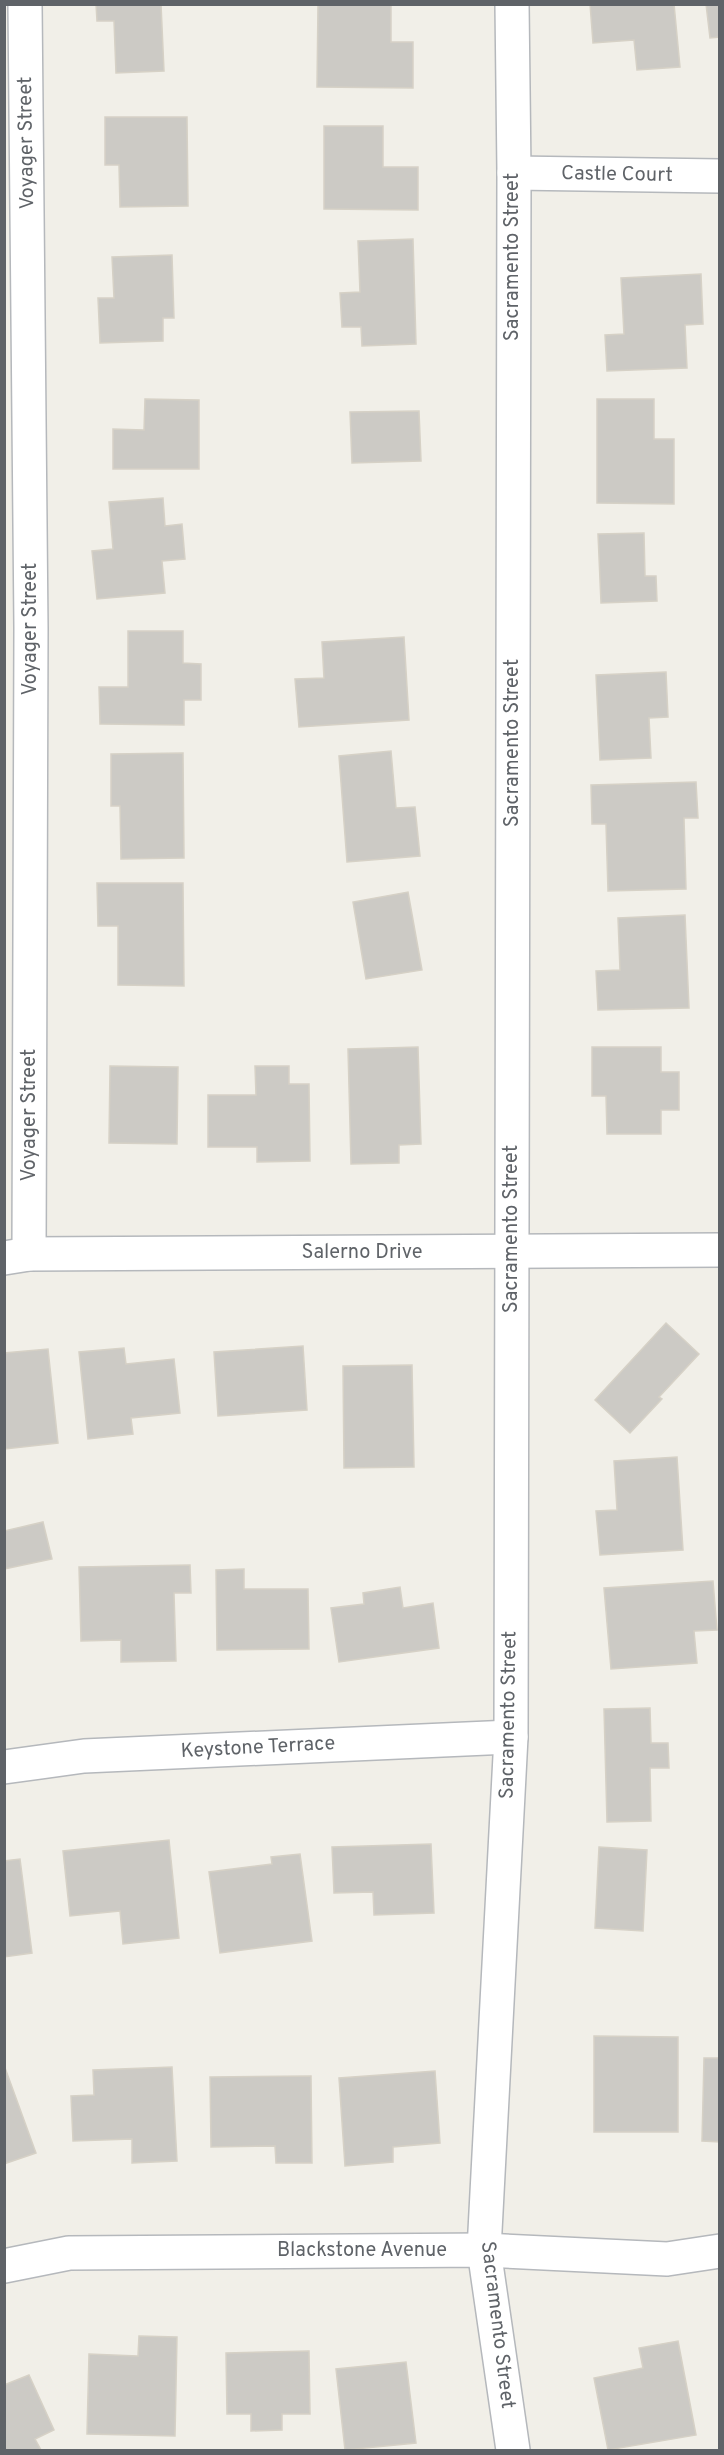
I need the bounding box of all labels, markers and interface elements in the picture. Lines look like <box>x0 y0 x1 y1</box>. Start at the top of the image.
street label: Voyager Street <box>13 76 41 210</box>
street label: Castle Court <box>561 161 673 189</box>
street label: Sacramento Street <box>500 173 526 341</box>
street label: Voyager Street <box>18 563 44 695</box>
street label: Sacramento Street <box>500 659 526 827</box>
street label: Voyager Street <box>17 1049 43 1181</box>
street label: Sacramento Street <box>499 1145 525 1313</box>
street label: Salerno Drive <box>301 1240 423 1266</box>
street label: Sacramento Street <box>495 1631 523 1799</box>
street label: Keystone Terrace <box>180 1731 336 1765</box>
street label: Blackstone Avenue <box>277 2238 447 2264</box>
street label: Sacramento Street <box>474 2240 520 2410</box>

